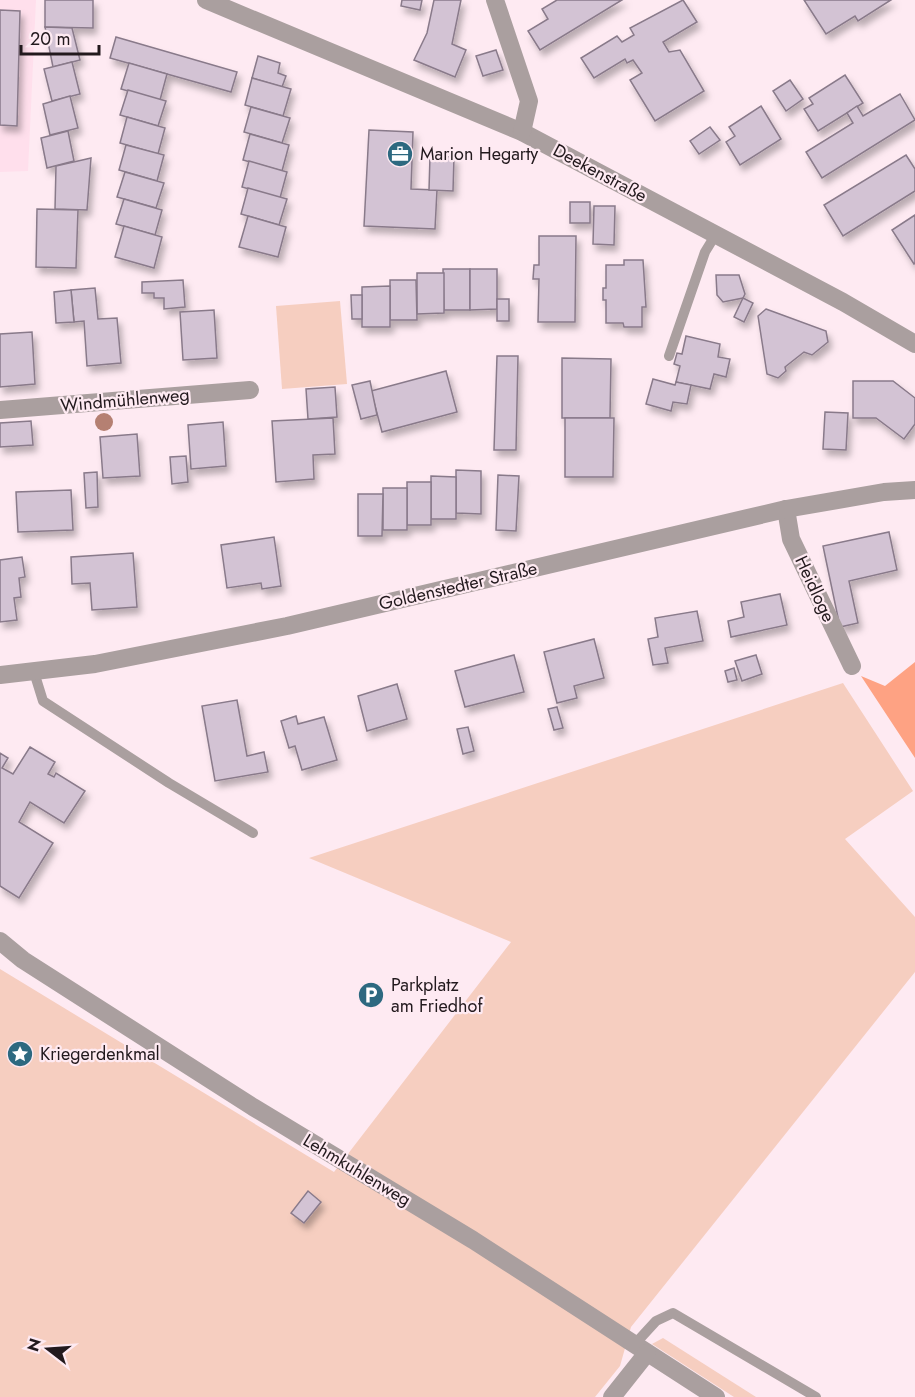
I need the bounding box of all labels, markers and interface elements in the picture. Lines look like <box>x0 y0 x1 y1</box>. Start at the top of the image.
scale bar <box>21 18 99 56</box>
text: 20 m <box>30 26 70 52</box>
street label: Deekenstraße <box>548 137 652 209</box>
office icon: Marion Hegarty <box>385 139 415 169</box>
place label: Marion Hegarty <box>420 141 538 167</box>
street label: Windmühlenweg <box>59 381 191 419</box>
street label: Heidloge <box>788 552 842 626</box>
street label: Goldenstedter Straße <box>376 555 540 617</box>
place label: Parkplatz am Friedhof <box>391 972 483 1019</box>
parking icon: Parkplatz am Friedhof <box>356 980 386 1010</box>
place icon: Kriegerdenkmal <box>5 1039 35 1069</box>
place label: Kriegerdenkmal <box>40 1041 160 1067</box>
street label: Lehmkuhlenweg <box>298 1127 416 1213</box>
north arrow <box>18 1319 78 1379</box>
text: N <box>21 1335 47 1354</box>

